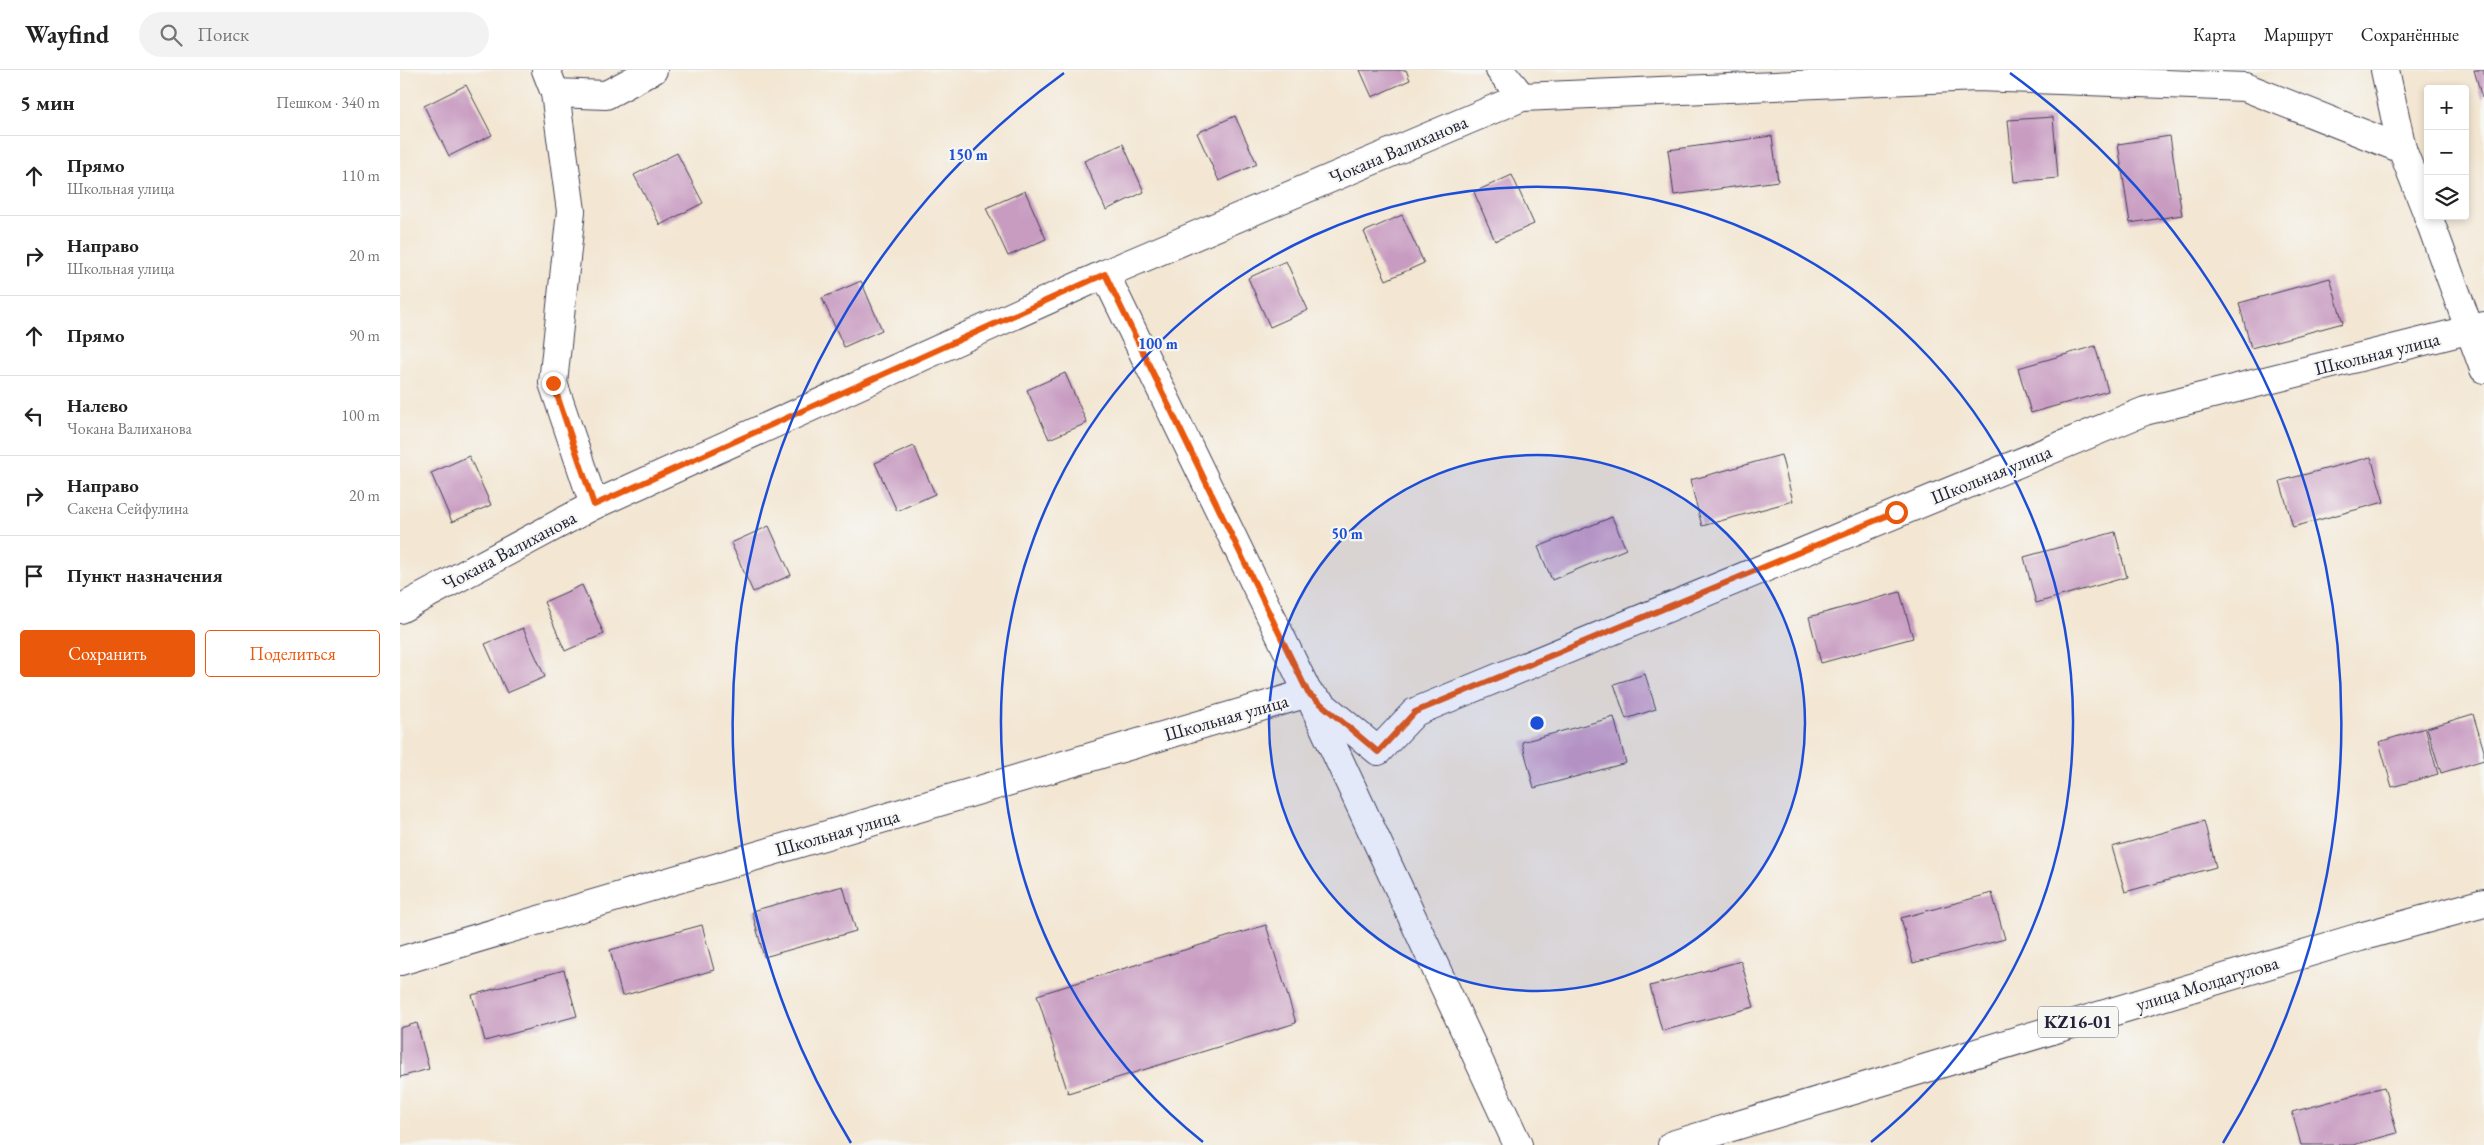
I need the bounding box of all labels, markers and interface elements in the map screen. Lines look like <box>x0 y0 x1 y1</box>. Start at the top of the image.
search box <box>139 12 489 57</box>
text: Wayfind <box>25 19 109 50</box>
icon: search <box>157 21 185 49</box>
text: Поиск <box>197 22 249 47</box>
text: Карта <box>2193 23 2236 46</box>
text: Маршрут <box>2264 23 2333 46</box>
text: Сохранённые <box>2361 23 2459 46</box>
map controls <box>2424 85 2469 220</box>
button: + <box>2424 85 2469 130</box>
text: 5 мин <box>20 89 75 116</box>
text: Пешком · 340 m <box>276 92 380 113</box>
street label: Чокана Валиханова <box>1325 109 1472 190</box>
button: − <box>2424 130 2469 175</box>
text: 150 m <box>948 145 988 164</box>
text: Прямо <box>67 153 125 178</box>
icon: ahead <box>20 162 48 190</box>
text: 110 m <box>341 165 380 186</box>
button: layers <box>2424 175 2469 220</box>
text: Школьная улица <box>67 178 175 199</box>
text: Направо <box>67 233 139 258</box>
icon: right <box>20 242 48 270</box>
text: 20 m <box>349 245 380 266</box>
text: Школьная улица <box>67 258 175 279</box>
icon: ahead <box>20 322 48 350</box>
text: Прямо <box>67 323 125 348</box>
text: 90 m <box>349 325 380 346</box>
street label: Школьная улица <box>2312 326 2443 381</box>
text: 100 m <box>1138 334 1178 353</box>
route end <box>542 372 565 395</box>
text: Налево <box>67 393 128 418</box>
icon: left <box>20 402 48 430</box>
text: 100 m <box>341 405 380 426</box>
text: Чокана Валиханова <box>67 418 192 439</box>
street label: Школьная улица <box>1927 439 2056 510</box>
text: Направо <box>67 473 139 498</box>
icon: right <box>20 482 48 510</box>
text: 20 m <box>349 485 380 506</box>
text: Сакена Сейфулина <box>67 498 189 519</box>
route start <box>1885 501 1908 524</box>
street label: Чокана Валиханова <box>438 504 581 596</box>
text: 50 m <box>1331 524 1363 543</box>
icon: arrive <box>20 562 48 590</box>
text: Пункт назначения <box>67 563 223 588</box>
button: Сохранить <box>20 630 195 677</box>
button: Поделиться <box>205 630 380 677</box>
street label: Школьная улица <box>1161 688 1291 747</box>
centre of rings <box>1528 714 1546 732</box>
street label: Школьная улица <box>772 803 902 862</box>
street label: улица Молдагулова <box>2133 950 2282 1017</box>
road number: KZ16-01 <box>2038 1006 2118 1038</box>

